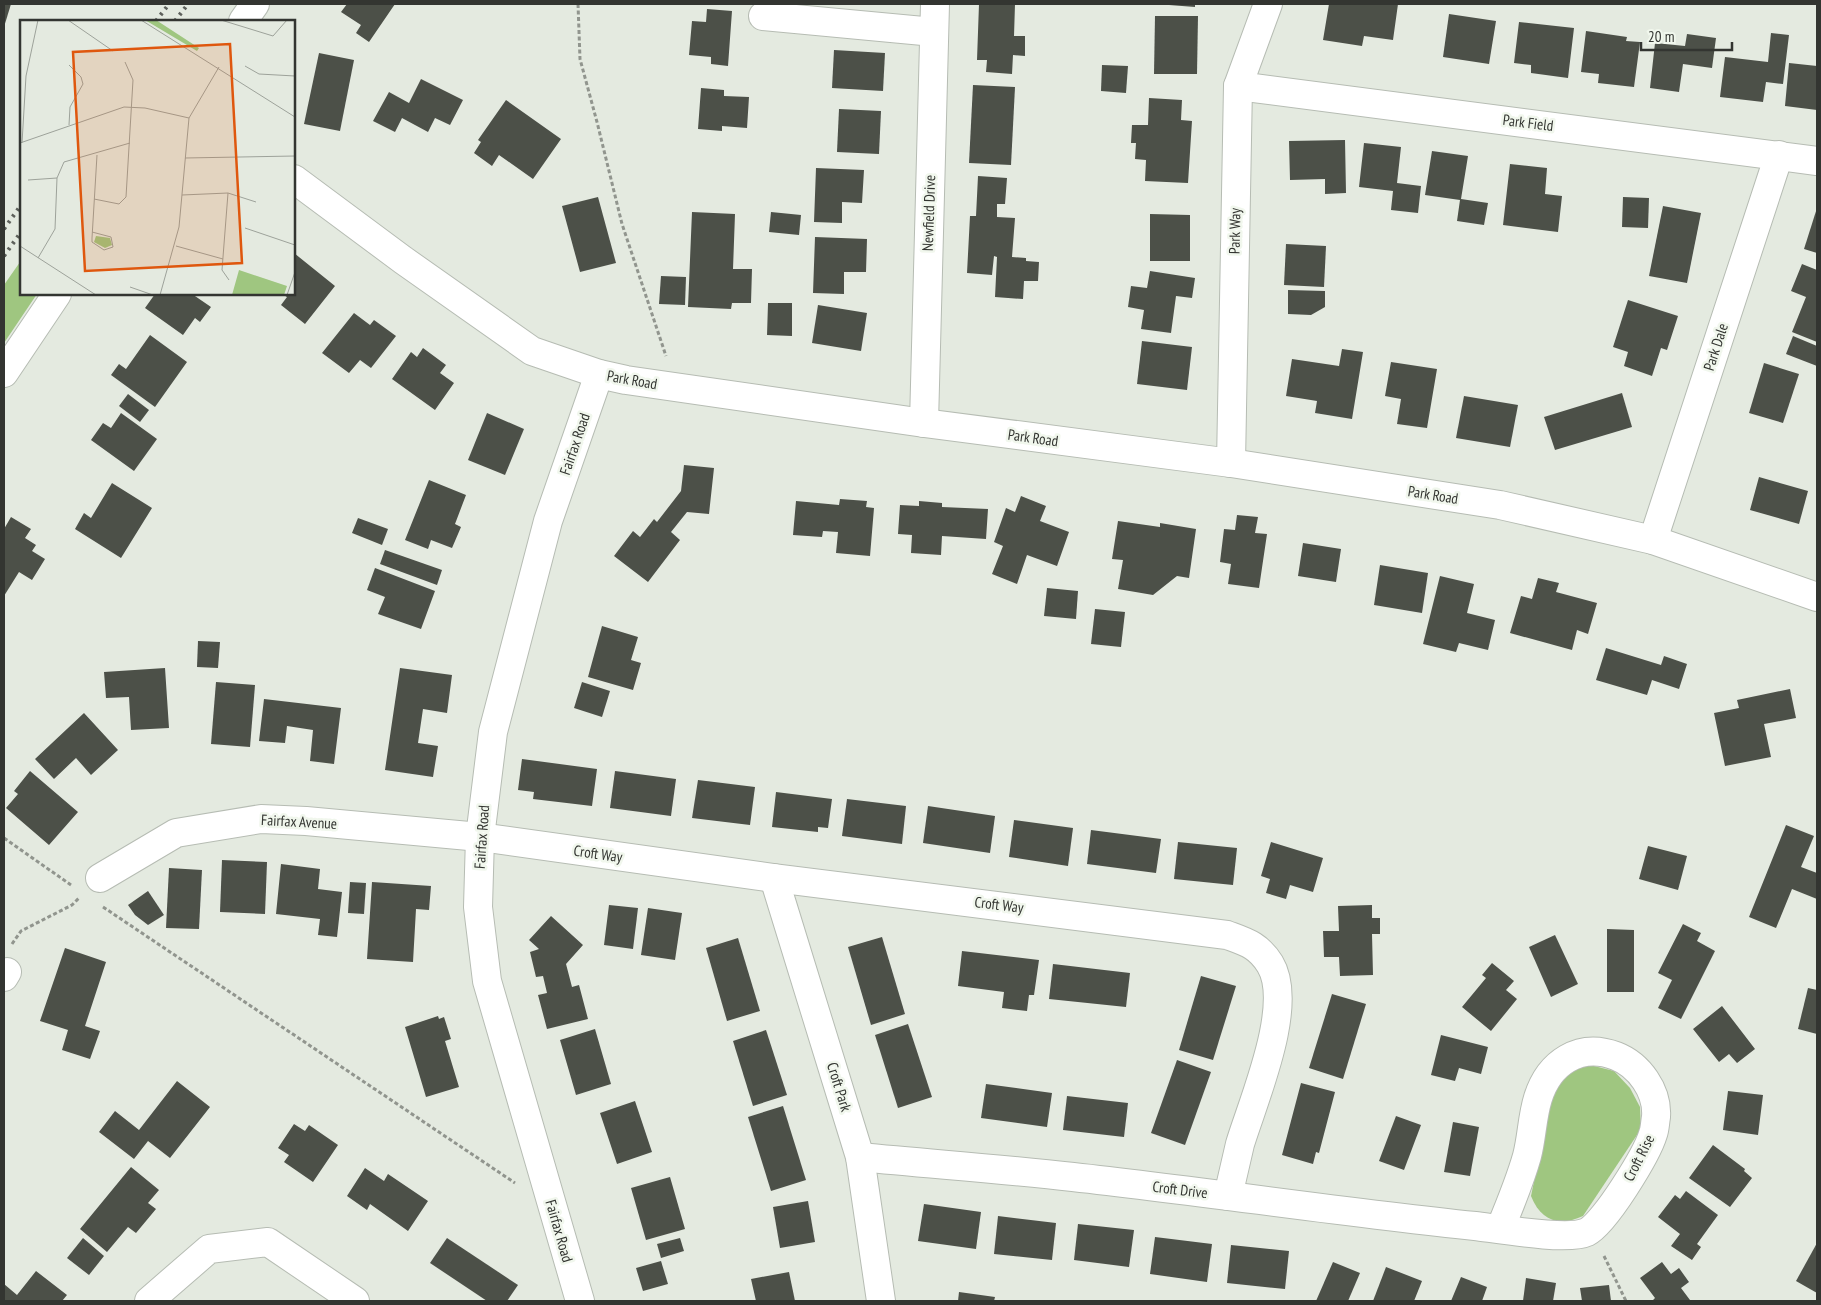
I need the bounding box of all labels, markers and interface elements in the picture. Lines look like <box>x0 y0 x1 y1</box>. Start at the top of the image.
inset map <box>20 20 295 295</box>
scale bar <box>1641 20 1732 52</box>
text: 20 m <box>1648 27 1674 46</box>
street label: Park Field <box>1502 110 1554 135</box>
street label: Newfield Drive <box>918 175 939 251</box>
street label: Park Way <box>1225 207 1244 254</box>
street label: Park Dale <box>1699 321 1732 373</box>
street label: Park Road <box>605 366 659 393</box>
street label: Fairfax Road <box>555 410 594 477</box>
street label: Park Road <box>1007 425 1059 450</box>
street label: Park Road <box>1407 481 1460 508</box>
street label: Fairfax Road <box>470 804 493 870</box>
street label: Fairfax Avenue <box>261 810 337 833</box>
street label: Croft Way <box>572 841 624 866</box>
street label: Croft Way <box>974 892 1025 917</box>
street label: Croft Park <box>823 1060 856 1114</box>
street label: Croft Rise <box>1619 1131 1658 1184</box>
street label: Croft Drive <box>1151 1177 1209 1202</box>
street label: Fairfax Road <box>542 1197 577 1264</box>

